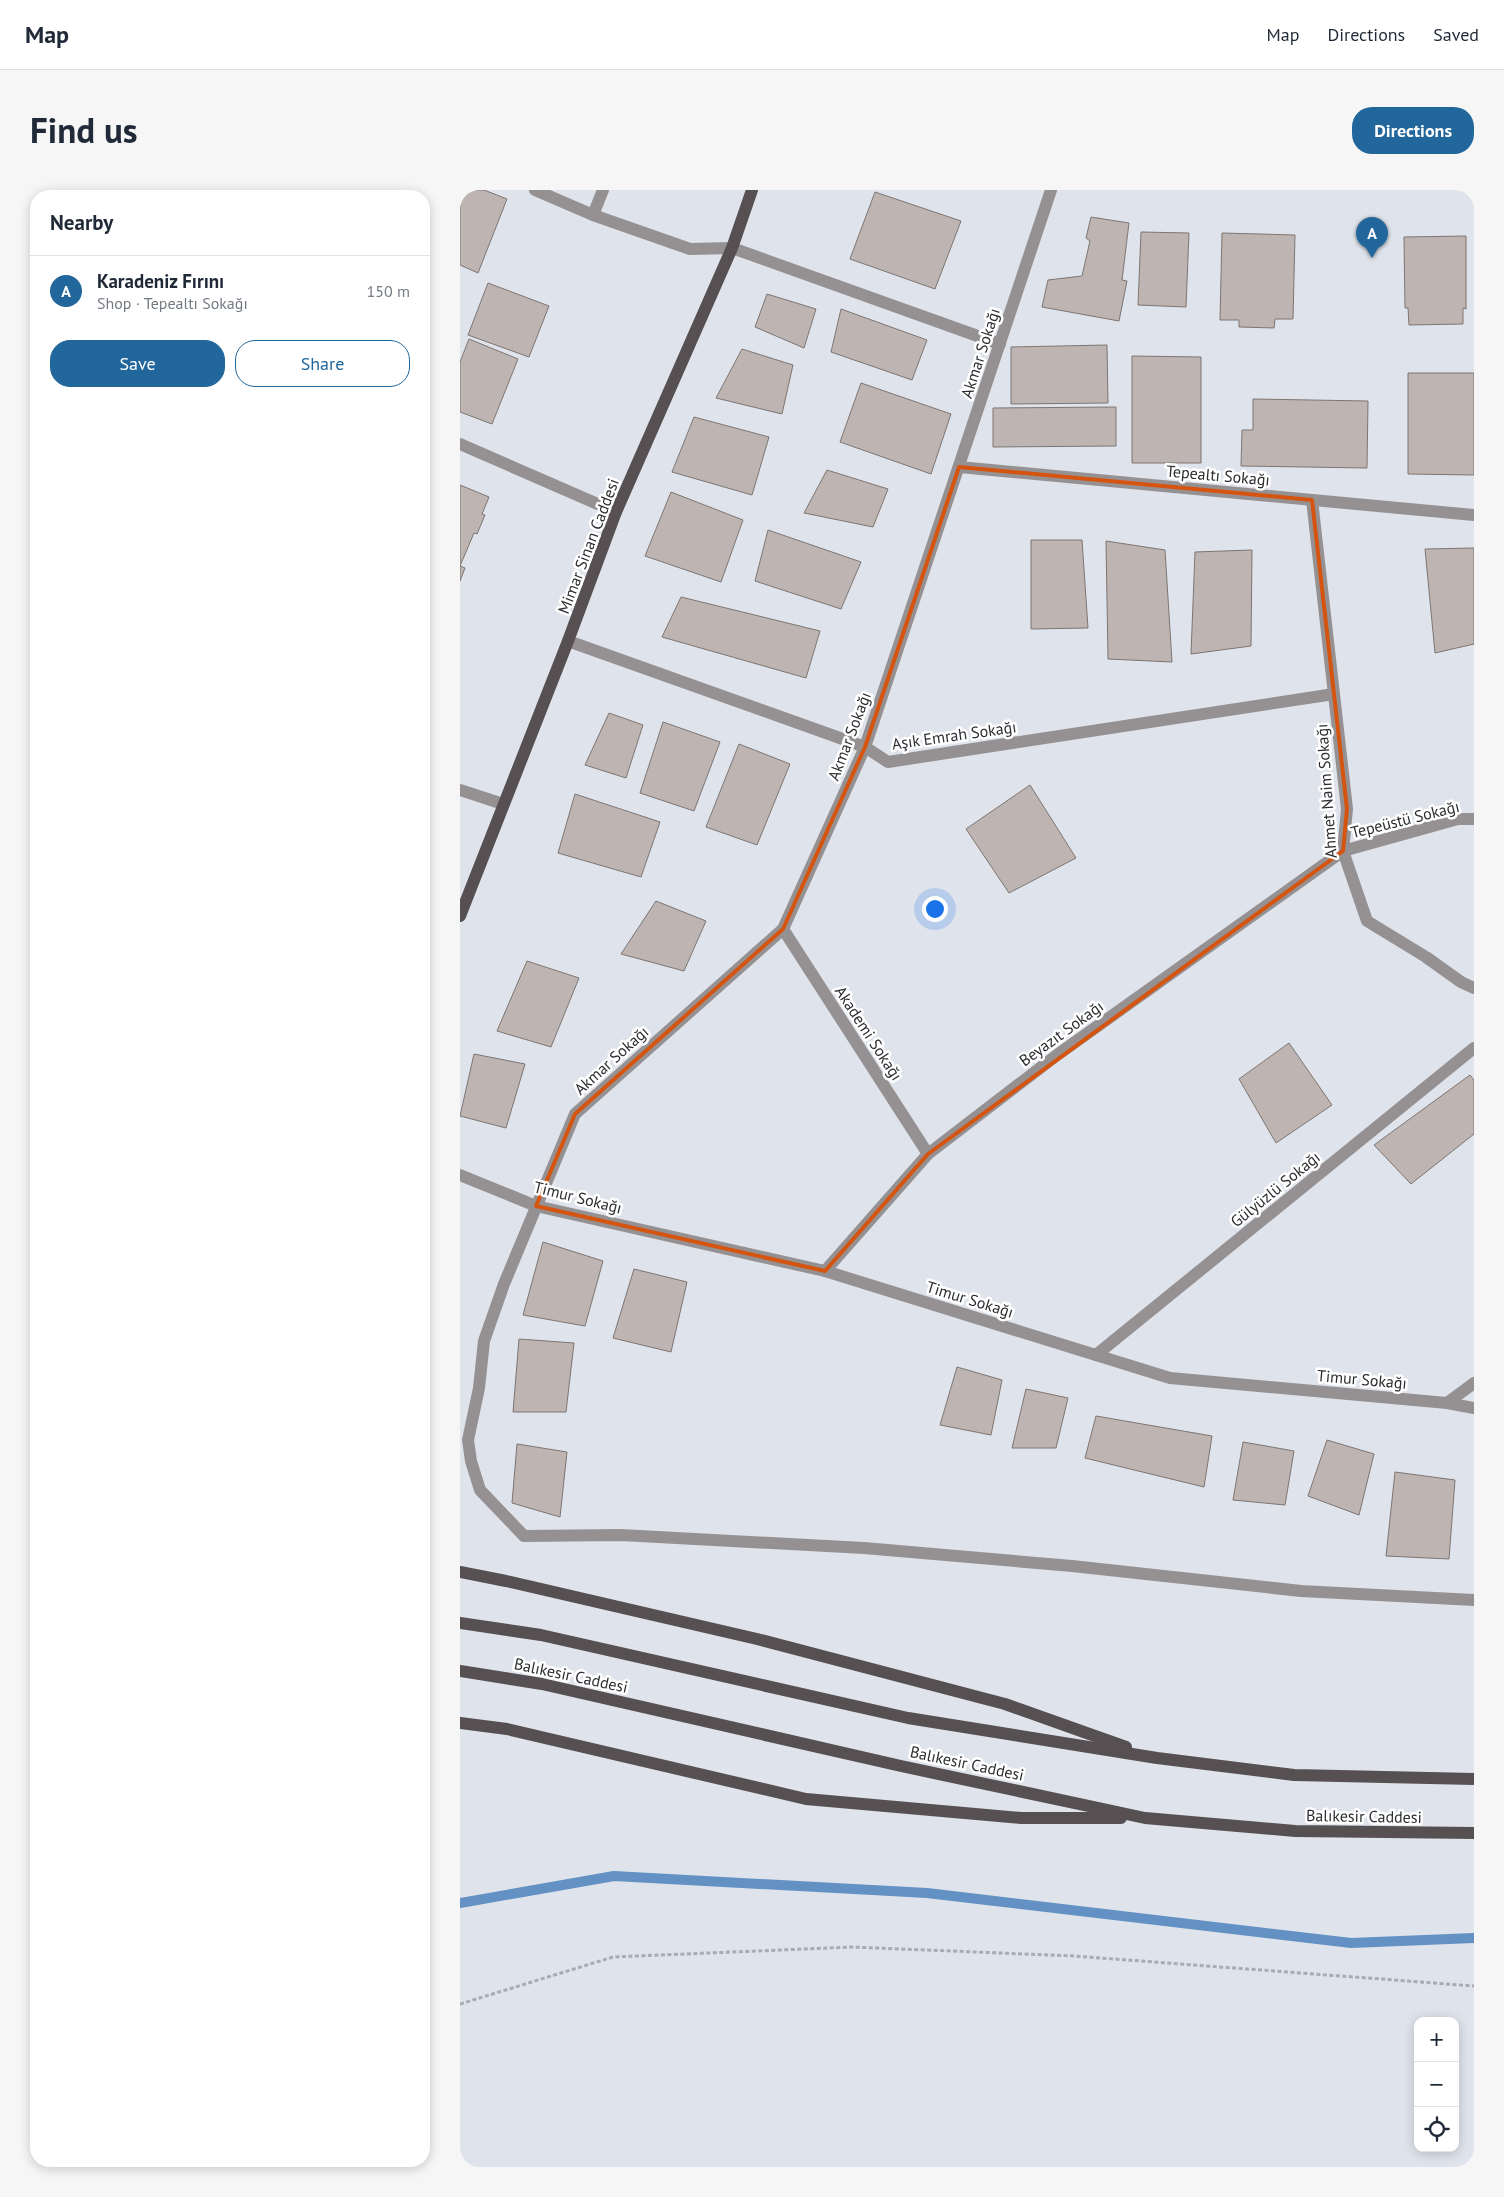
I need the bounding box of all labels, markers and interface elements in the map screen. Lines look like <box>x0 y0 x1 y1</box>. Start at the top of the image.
text: Map <box>25 19 69 50</box>
text: Map <box>1267 23 1299 46</box>
text: Directions <box>1327 23 1405 46</box>
text: Saved <box>1433 23 1479 46</box>
text: Find us <box>30 107 138 153</box>
button: Directions <box>1352 107 1474 154</box>
text: Nearby <box>50 209 113 236</box>
pin: A <box>1356 217 1388 258</box>
text: Karadeniz Fırını <box>97 269 224 293</box>
text: A <box>61 281 71 301</box>
text: 150 m <box>367 281 410 301</box>
text: Shop · Tepealtı Sokağı <box>97 293 248 313</box>
street label: Akmar Sokağı <box>956 306 1004 400</box>
button: Save <box>50 340 225 387</box>
button: Share <box>235 340 410 387</box>
street label: Tepealtı Sokağı <box>1165 461 1271 489</box>
street label: Mimar Sinan Caddesi <box>553 476 623 616</box>
street label: Akmar Sokağı <box>823 689 875 783</box>
street label: Aşık Emrah Sokağı <box>891 716 1017 754</box>
street label: Ahmet Naim Sokağı <box>1311 723 1341 859</box>
street label: Tepeüstü Sokağı <box>1349 796 1461 842</box>
your location <box>922 896 948 922</box>
street label: Akademi Sokağı <box>831 982 907 1084</box>
street label: Beyazıt Sokağı <box>1015 996 1107 1070</box>
street label: Akmar Sokağı <box>570 1021 652 1099</box>
street label: Gülyüzlü Sokağı <box>1226 1147 1324 1231</box>
street label: Timur Sokağı <box>532 1176 624 1218</box>
street label: Timur Sokağı <box>924 1276 1016 1322</box>
street label: Timur Sokağı <box>1316 1365 1408 1393</box>
street label: Balıkesir Caddesi <box>512 1653 630 1697</box>
street label: Balıkesir Caddesi <box>908 1741 1026 1785</box>
street label: Balıkesir Caddesi <box>1306 1805 1422 1827</box>
map controls <box>1414 2017 1459 2152</box>
button: + <box>1414 2017 1459 2062</box>
button: − <box>1414 2062 1459 2107</box>
button: locate <box>1414 2107 1459 2152</box>

